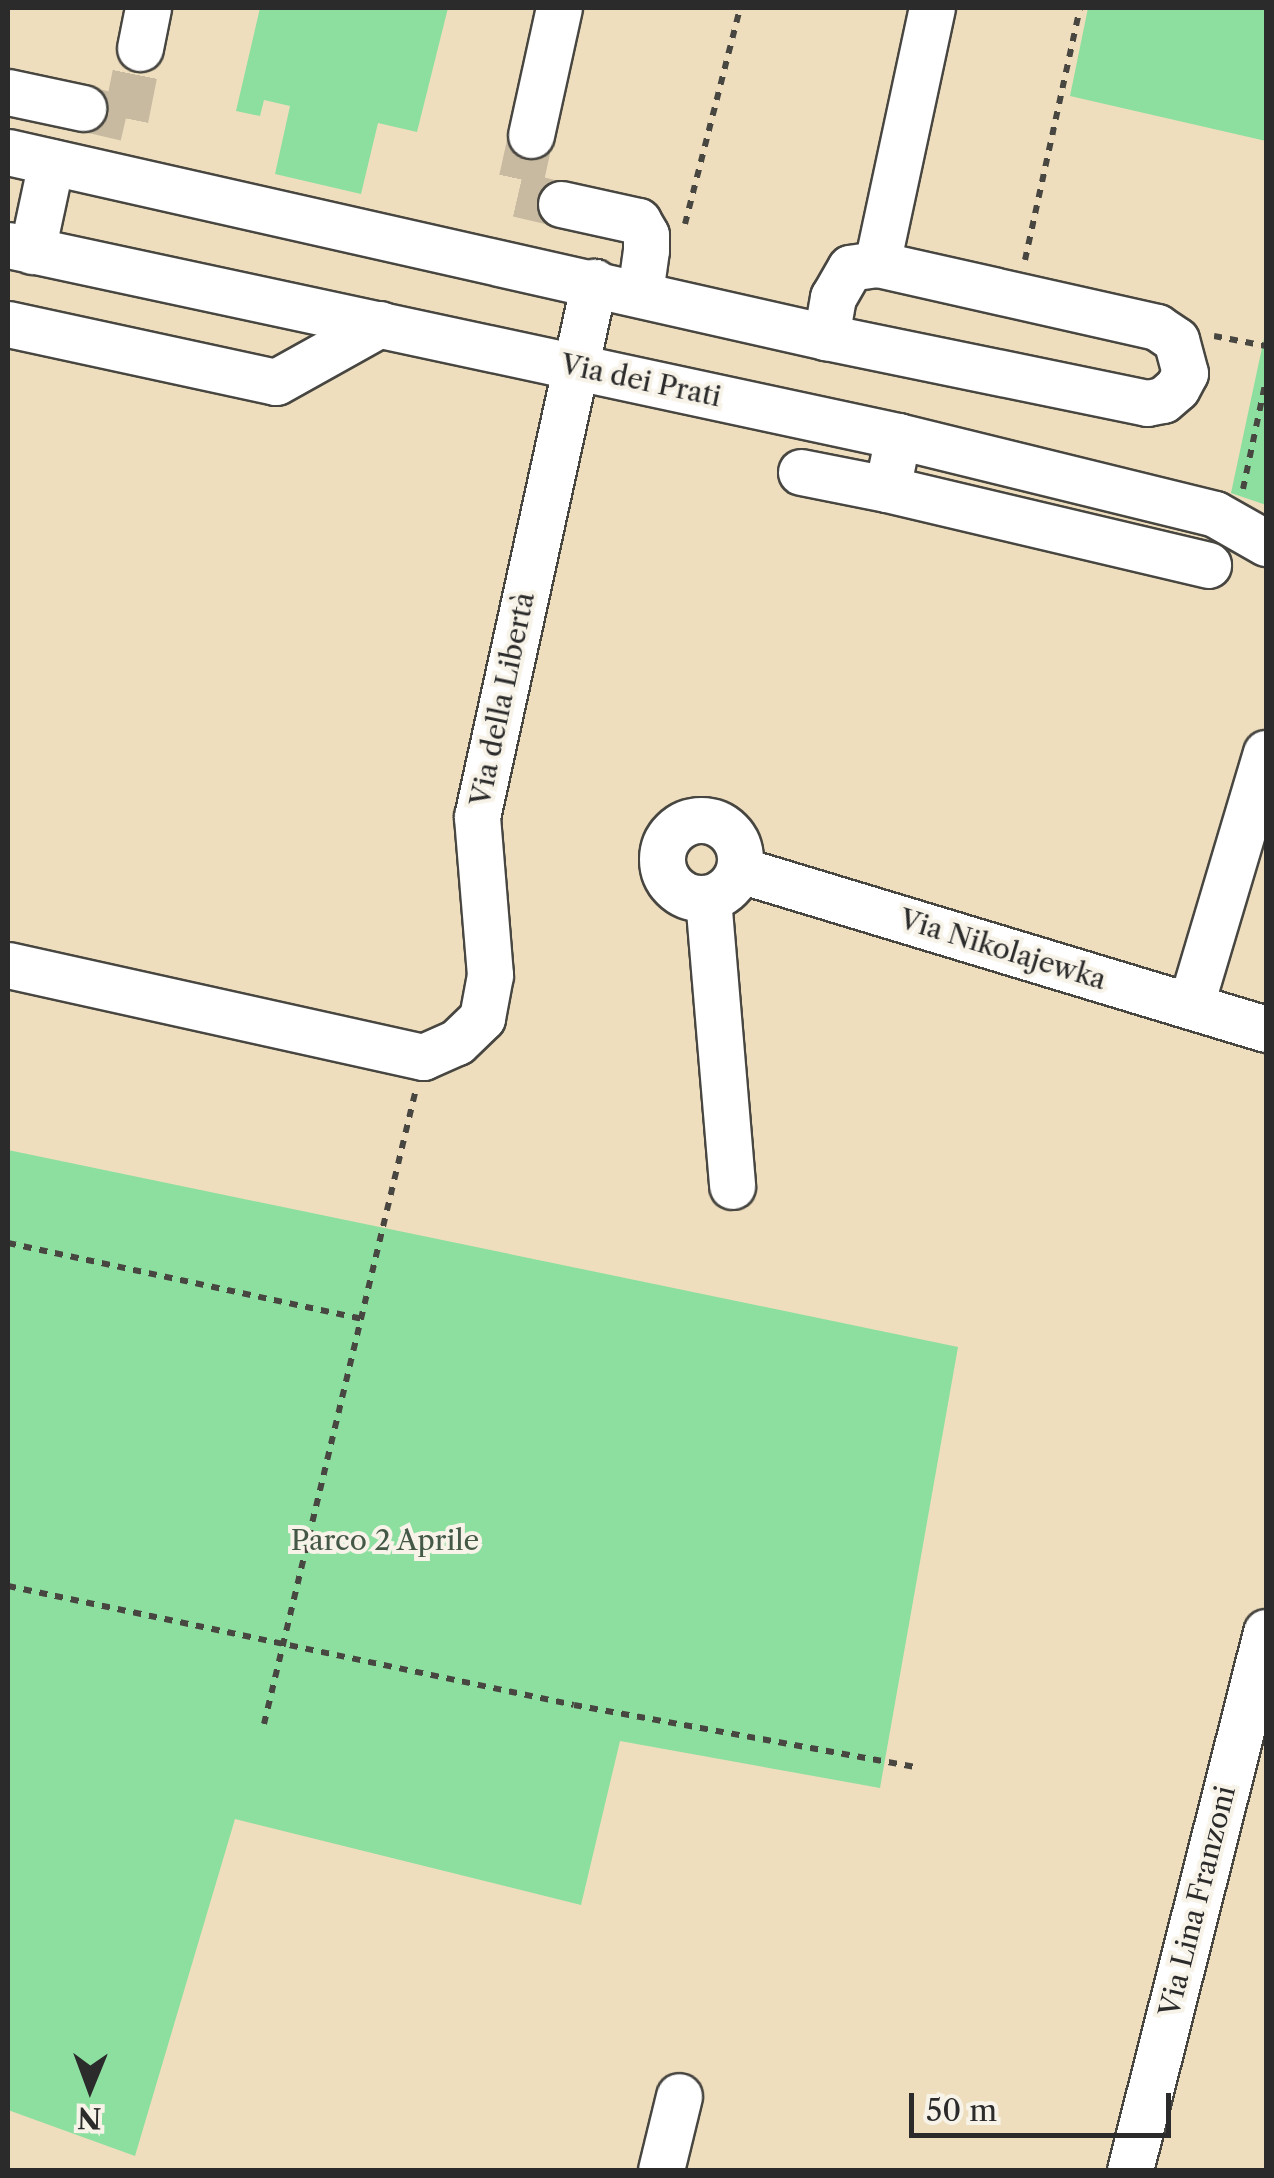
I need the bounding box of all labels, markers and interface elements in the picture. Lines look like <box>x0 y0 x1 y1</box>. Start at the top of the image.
street label: Via dei Prati <box>558 347 724 413</box>
street label: Via della Libertà <box>463 589 541 809</box>
street label: Via Nikolajewka <box>896 902 1110 996</box>
park label: Parco 2 Aprile <box>290 1523 480 1557</box>
street label: Via Lina Franzoni <box>1152 1782 1242 2020</box>
north arrow <box>40 2038 140 2138</box>
scale bar <box>914 2073 1176 2135</box>
text: 50 m <box>926 2092 997 2129</box>
text: N <box>77 2101 102 2135</box>

